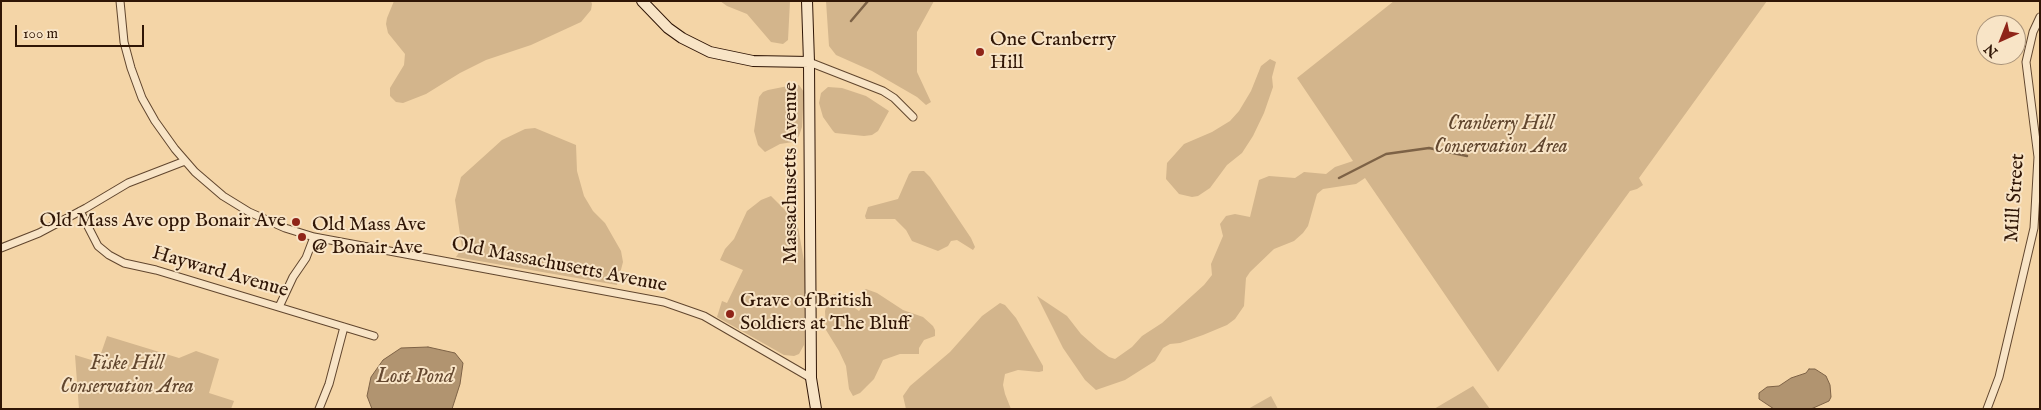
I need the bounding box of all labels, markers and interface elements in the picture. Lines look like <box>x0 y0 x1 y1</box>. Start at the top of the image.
scale bar <box>18 15 146 47</box>
north arrow <box>1976 15 2026 65</box>
text: 100 m <box>23 24 58 43</box>
place label: One Cranberry Hill <box>990 29 1116 76</box>
text: N <box>1981 39 2002 61</box>
marker: One Cranberry Hill <box>974 46 986 58</box>
street label: Massachusetts Avenue <box>780 82 804 264</box>
park label: Cranberry Hill Conservation Area <box>1434 113 1568 160</box>
street label: Mill Street <box>2001 153 2031 243</box>
place label: Old Mass Ave opp Bonair Ave <box>40 210 286 234</box>
place label: Old Mass Ave @ Bonair Ave <box>312 214 426 261</box>
marker: Old Mass Ave opp Bonair Ave <box>290 216 302 228</box>
marker: Old Mass Ave @ Bonair Ave <box>296 231 308 243</box>
street label: Old Massachusetts Avenue <box>449 233 669 299</box>
street label: Hayward Avenue <box>149 242 291 304</box>
place label: Grave of British Soldiers at The Bluff <box>740 290 910 337</box>
marker: Grave of British Soldiers at The Bluff <box>724 308 736 320</box>
park label: Fiske Hill Conservation Area <box>60 353 194 400</box>
water label: Lost Pond <box>376 365 454 391</box>

